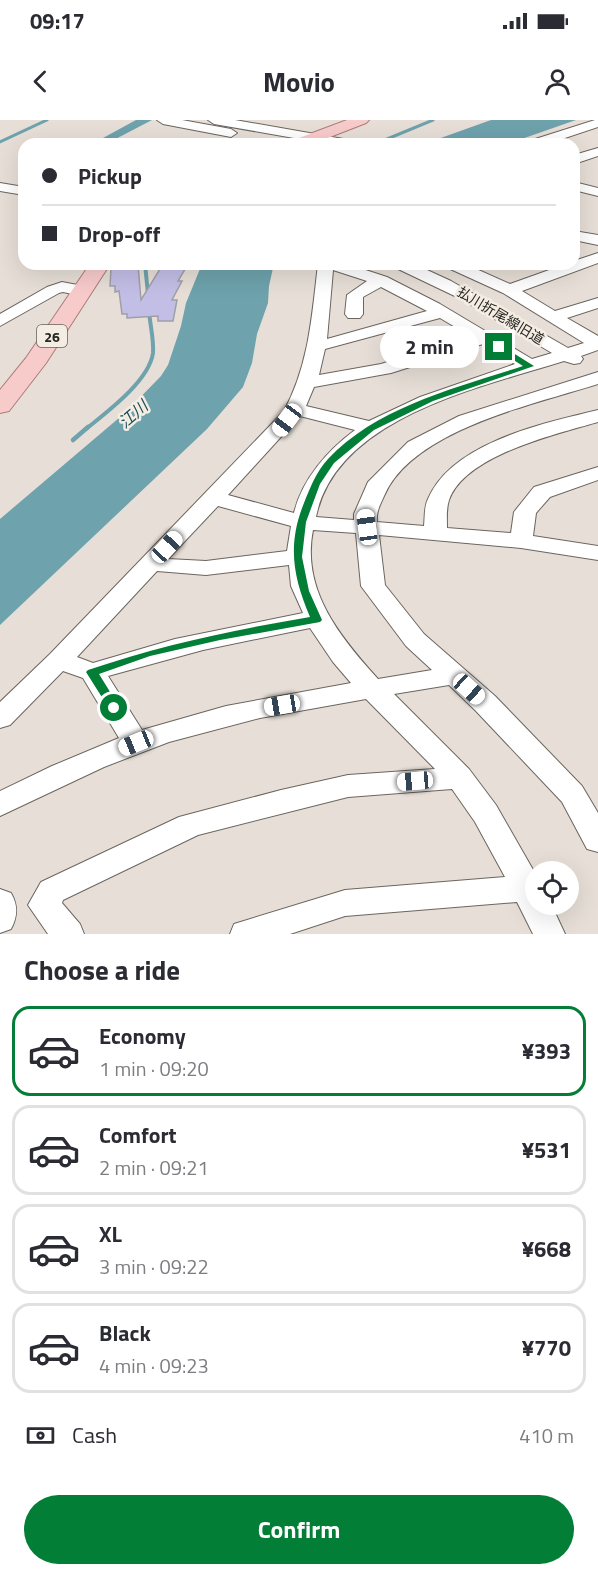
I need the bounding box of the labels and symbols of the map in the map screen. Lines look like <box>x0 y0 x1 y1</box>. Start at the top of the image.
street label: 払川折尾線旧道 <box>454 281 548 349</box>
road number: 26 <box>37 325 67 347</box>
callout: 2 min <box>379 326 478 368</box>
route end <box>485 333 512 360</box>
water label: 江川 <box>113 393 154 434</box>
car <box>269 400 305 440</box>
car <box>356 508 378 546</box>
car <box>148 528 186 566</box>
car <box>450 670 488 708</box>
car <box>263 693 301 717</box>
route start <box>100 694 127 721</box>
car <box>116 728 156 758</box>
car <box>396 770 434 792</box>

